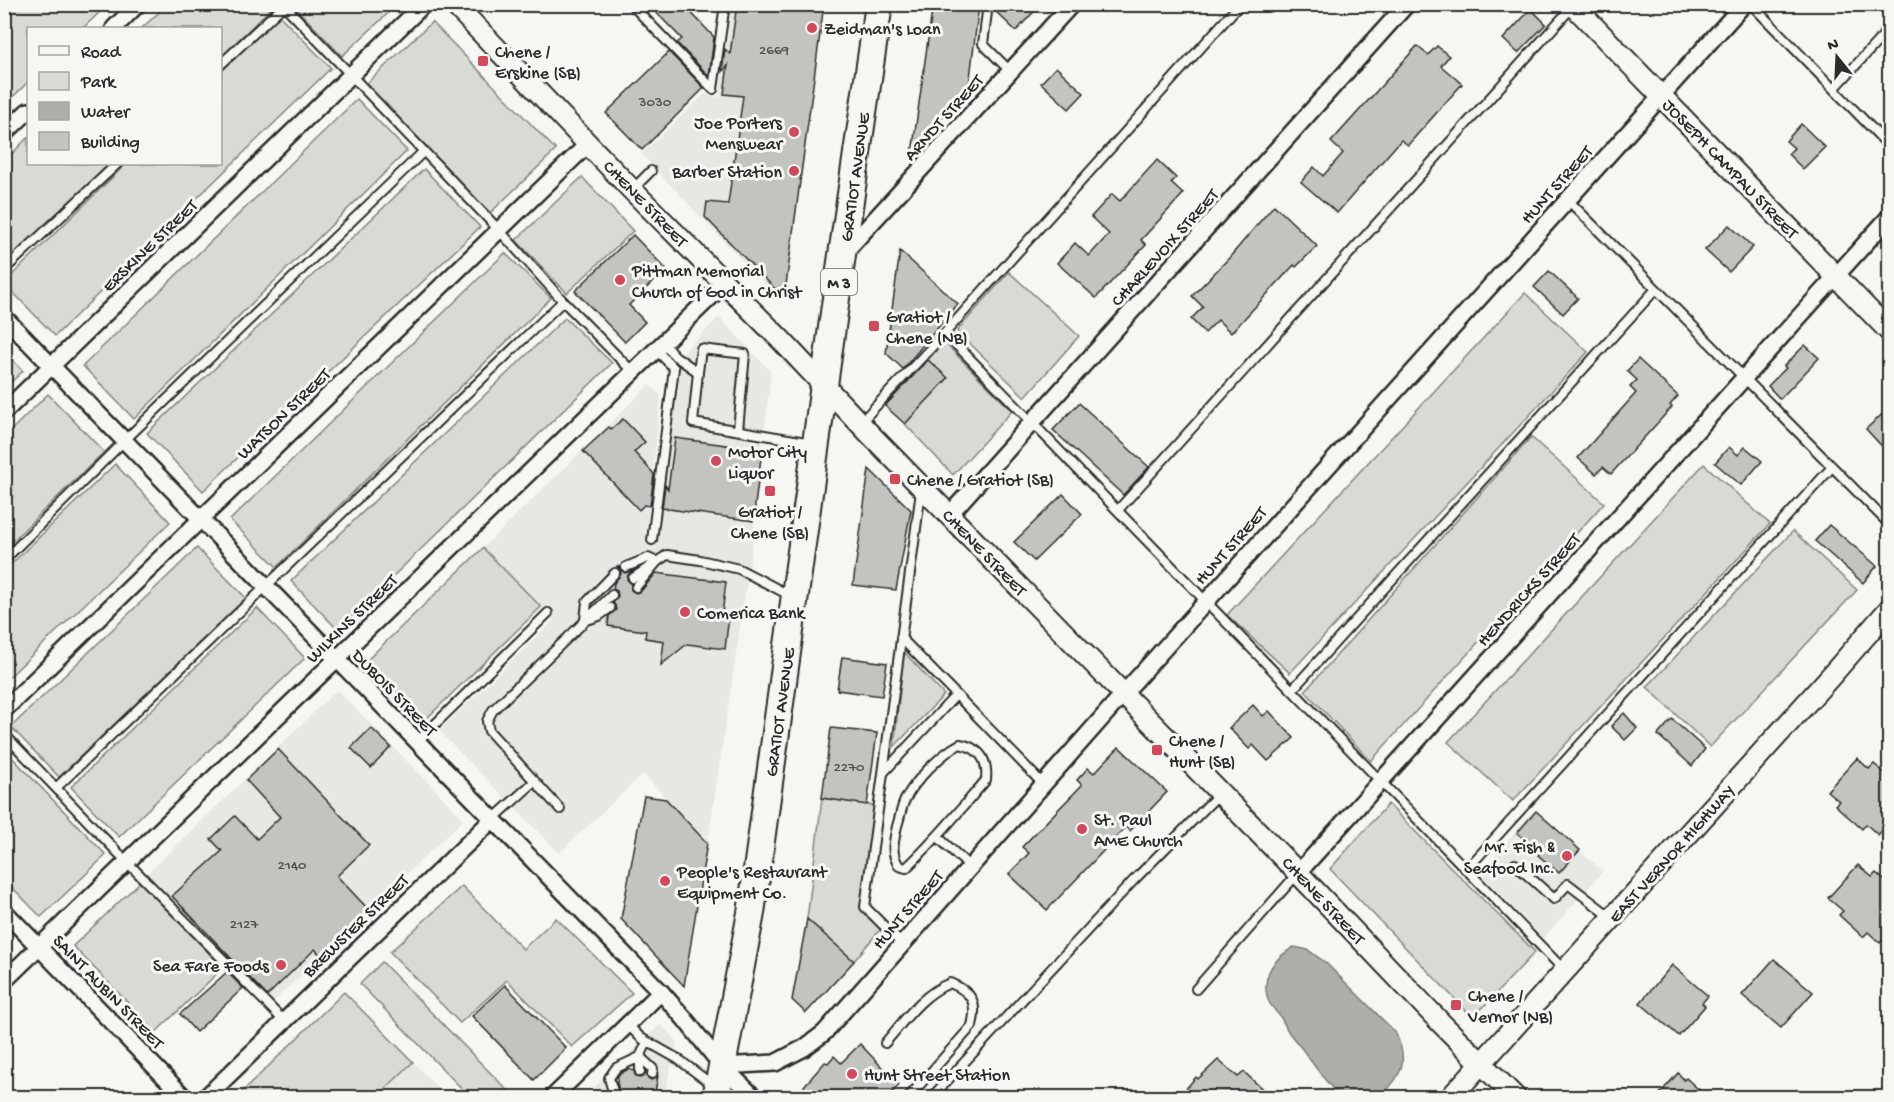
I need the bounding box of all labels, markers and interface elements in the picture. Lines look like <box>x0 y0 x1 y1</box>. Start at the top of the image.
place label: Zeidman's Loan <box>824 20 941 41</box>
marker: Zeidman's Loan <box>805 21 819 35</box>
legend <box>27 27 222 165</box>
north arrow <box>1807 27 1867 87</box>
text: N <box>1826 35 1842 57</box>
house number: 2669 <box>759 42 790 60</box>
text: Road <box>81 43 122 64</box>
place label: Chene / Erskine (SB) <box>495 43 581 85</box>
marker: Chene / Erskine (SB) <box>476 54 490 68</box>
street label: ARNDT STREET <box>901 70 990 166</box>
text: Park <box>80 73 117 94</box>
house number: 3030 <box>638 94 672 112</box>
street label: JOSEPH CAMPAU STREET <box>1657 95 1802 245</box>
text: Water <box>81 103 131 124</box>
street label: GRATIOT AVENUE <box>837 111 876 243</box>
place label: Joe Porters Menswear <box>694 114 784 156</box>
marker: Joe Porters Menswear <box>787 125 801 139</box>
text: Building <box>80 133 140 154</box>
street label: HUNT STREET <box>1517 142 1599 229</box>
street label: CHENE STREET <box>598 157 692 253</box>
place label: Barber Station <box>671 163 782 184</box>
marker: Barber Station <box>787 164 801 178</box>
street label: CHARLEVOIX STREET <box>1108 185 1225 312</box>
street label: ERSKINE STREET <box>99 195 204 298</box>
place label: Pittman Memorial Church of God in Christ <box>631 262 803 304</box>
road number: M 3 <box>821 269 857 295</box>
marker: Pittman Memorial Church of God in Christ <box>613 273 627 287</box>
place label: Gratiot / Chene (NB) <box>886 308 968 350</box>
marker: Gratiot / Chene (NB) <box>867 319 881 333</box>
street label: WATSON STREET <box>234 364 337 465</box>
place label: Motor City Liquor <box>728 443 807 485</box>
marker: Motor City Liquor <box>709 454 723 468</box>
place label: Chene / Gratiot (SB) <box>907 471 1054 492</box>
marker: Chene / Gratiot (SB) <box>888 472 902 486</box>
marker: Gratiot / Chene (SB) <box>763 484 777 498</box>
place label: Gratiot / Chene (SB) <box>731 503 809 545</box>
street label: HUNT STREET <box>1191 503 1273 590</box>
street label: CHENE STREET <box>937 506 1031 602</box>
street label: HENDRICKS STREET <box>1474 529 1587 652</box>
street label: WILKINS STREET <box>303 570 404 669</box>
place label: Comerica Bank <box>697 604 807 625</box>
marker: Comerica Bank <box>678 605 692 619</box>
street label: DUBOIS STREET <box>346 645 441 742</box>
street label: GRATIOT AVENUE <box>762 646 801 778</box>
place label: Chene / Hunt (SB) <box>1169 732 1236 774</box>
marker: Chene / Hunt (SB) <box>1150 743 1164 757</box>
house number: 2270 <box>833 759 865 777</box>
street label: EAST VERNOR HIGHWAY <box>1605 781 1740 928</box>
place label: St. Paul AME Church <box>1094 811 1183 853</box>
marker: St. Paul AME Church <box>1075 822 1089 836</box>
place label: Mr. Fish & Seafood Inc. <box>1464 838 1556 880</box>
marker: Mr. Fish & Seafood Inc. <box>1560 849 1574 863</box>
street label: CHENE STREET <box>1276 853 1369 951</box>
house number: 2140 <box>277 857 307 875</box>
place label: People's Restaurant Equipment Co. <box>676 863 828 905</box>
street label: HUNT STREET <box>869 866 950 954</box>
street label: BREWSTER STREET <box>299 870 415 983</box>
marker: People's Restaurant Equipment Co. <box>658 874 672 888</box>
house number: 2127 <box>230 916 259 934</box>
street label: SAINT AUBIN STREET <box>47 931 168 1055</box>
place label: Sea Fare Foods <box>153 957 270 978</box>
marker: Sea Fare Foods <box>274 958 288 972</box>
place label: Chene / Vernor (NB) <box>1467 987 1553 1029</box>
marker: Chene / Vernor (NB) <box>1449 998 1463 1012</box>
place label: Hunt Street Station <box>864 1066 1010 1087</box>
marker: Hunt Street Station <box>845 1067 859 1081</box>

